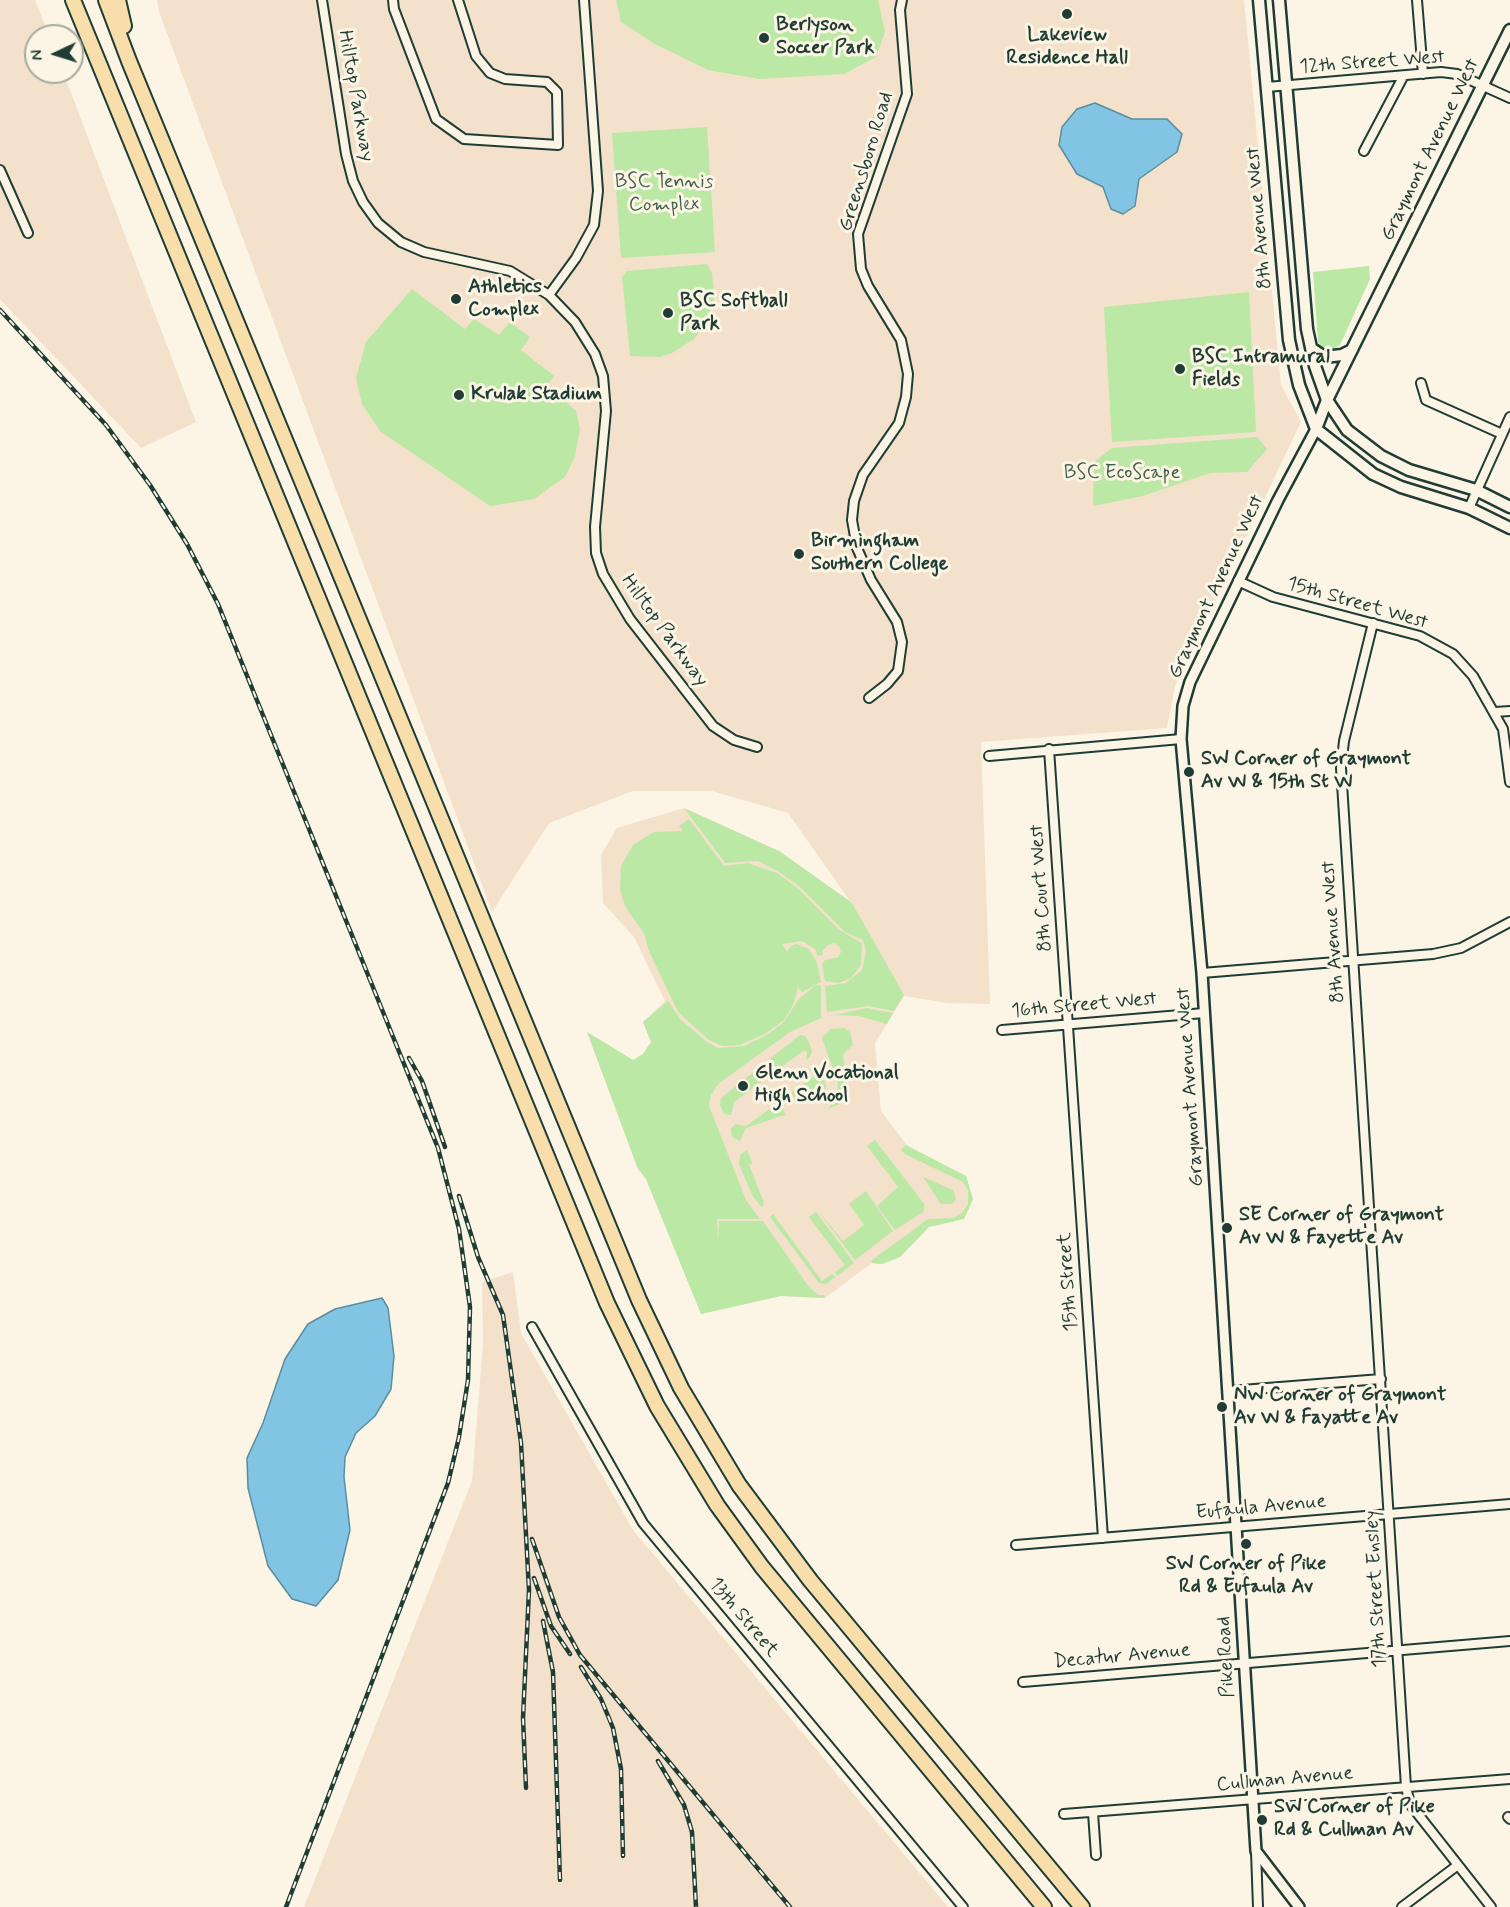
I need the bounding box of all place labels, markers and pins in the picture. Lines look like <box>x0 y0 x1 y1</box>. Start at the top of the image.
marker: Lakeview Residence Hall <box>1060 7 1074 21</box>
place label: Berlyson Soccer Park <box>776 14 874 61</box>
place label: Lakeview Residence Hall <box>1006 24 1128 71</box>
marker: Berlyson Soccer Park <box>757 31 771 45</box>
place label: Athletics Complex <box>468 276 542 323</box>
place label: BSC Softball Park <box>680 290 787 337</box>
marker: Athletics Complex <box>449 292 463 306</box>
marker: BSC Softball Park <box>661 306 675 320</box>
place label: BSC Intramural Fields <box>1192 346 1330 393</box>
marker: BSC Intramural Fields <box>1173 362 1187 376</box>
place label: Krulak Stadium <box>471 383 602 407</box>
marker: Krulak Stadium <box>452 388 466 402</box>
place label: Birmingham Southern College <box>811 530 948 577</box>
marker: Birmingham Southern College <box>792 547 806 561</box>
place label: SW Corner of Graymont Av W & 15th St W <box>1201 748 1411 795</box>
marker: SW Corner of Graymont Av W & 15th St W <box>1182 765 1196 779</box>
place label: Glenn Vocational High School <box>755 1062 899 1109</box>
marker: Glenn Vocational High School <box>736 1079 750 1093</box>
place label: SE Corner of Graymont Av W & Fayette Av <box>1239 1204 1444 1251</box>
marker: SE Corner of Graymont Av W & Fayette Av <box>1220 1221 1234 1235</box>
place label: NW Corner of Graymont Av W & Fayatte Av <box>1234 1384 1446 1431</box>
marker: NW Corner of Graymont Av W & Fayatte Av <box>1215 1400 1229 1414</box>
marker: SW Corner of Pike Rd & Eufaula Av <box>1239 1537 1253 1551</box>
place label: SW Corner of Pike Rd & Eufaula Av <box>1166 1553 1326 1600</box>
place label: SW Corner of Pike Rd & Cullman Av <box>1274 1796 1435 1843</box>
marker: SW Corner of Pike Rd & Cullman Av <box>1255 1813 1269 1827</box>

